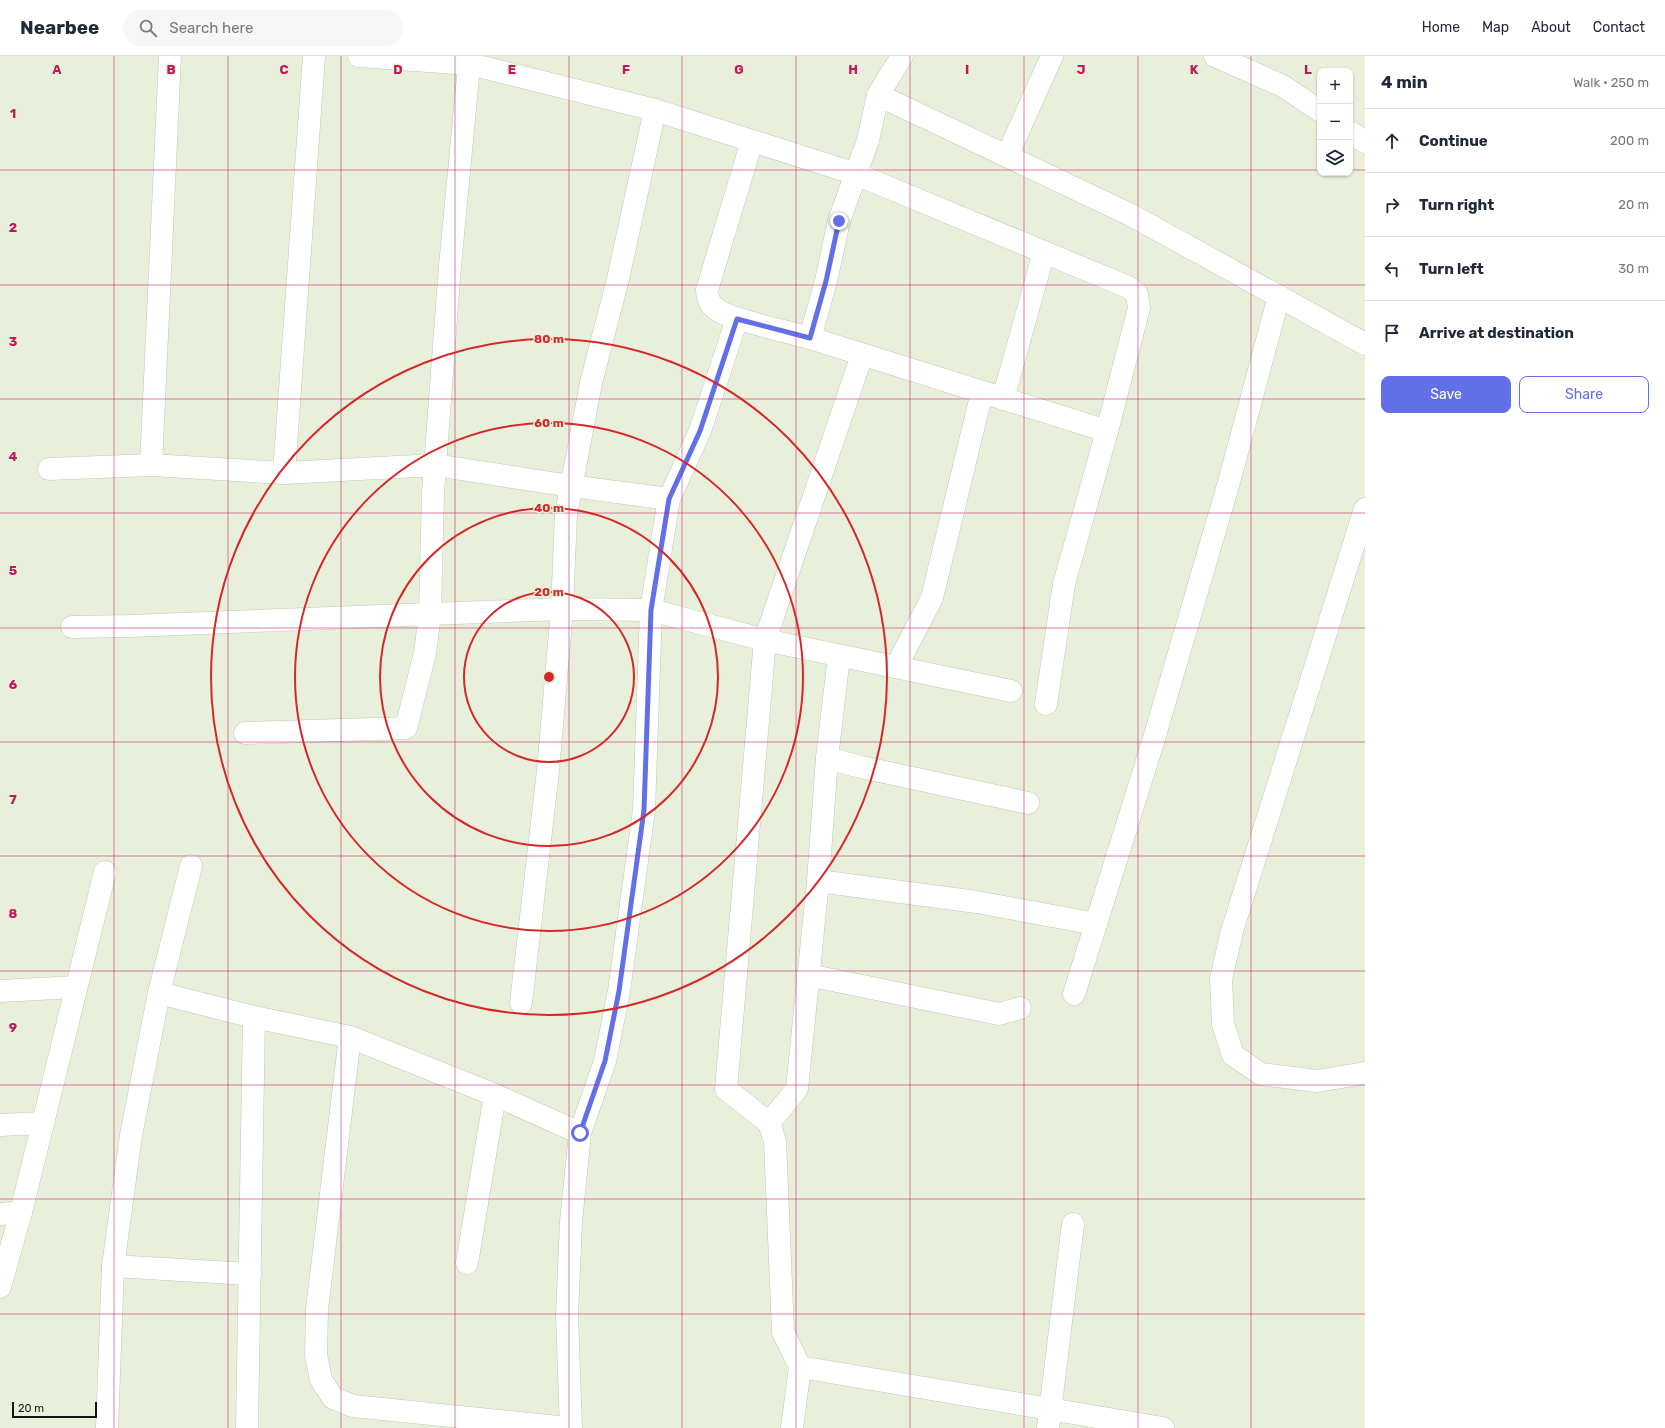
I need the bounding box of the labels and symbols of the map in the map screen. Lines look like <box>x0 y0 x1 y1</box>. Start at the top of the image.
text: A <box>52 62 62 77</box>
text: B <box>166 62 176 77</box>
text: C <box>279 62 289 77</box>
text: D <box>393 62 403 77</box>
text: E <box>508 62 516 77</box>
text: F <box>622 62 630 77</box>
text: G <box>734 62 744 77</box>
text: H <box>848 62 858 77</box>
text: I <box>965 62 969 77</box>
text: J <box>1077 62 1085 77</box>
text: K <box>1190 62 1199 77</box>
text: L <box>1304 62 1312 77</box>
text: 1 <box>10 106 16 121</box>
route end <box>830 212 848 230</box>
text: 2 <box>9 220 17 235</box>
text: 80 m <box>534 332 564 346</box>
text: 3 <box>9 334 18 349</box>
text: 60 m <box>534 416 564 430</box>
text: 4 <box>9 449 18 464</box>
text: 40 m <box>534 501 564 515</box>
text: 5 <box>9 563 17 578</box>
text: 20 m <box>534 585 564 599</box>
centre of rings <box>542 670 556 684</box>
text: 6 <box>9 677 18 692</box>
text: 7 <box>9 792 17 807</box>
text: 8 <box>9 906 18 921</box>
text: 9 <box>9 1020 17 1035</box>
route start <box>571 1124 589 1142</box>
scale bar <box>12 1400 97 1419</box>

